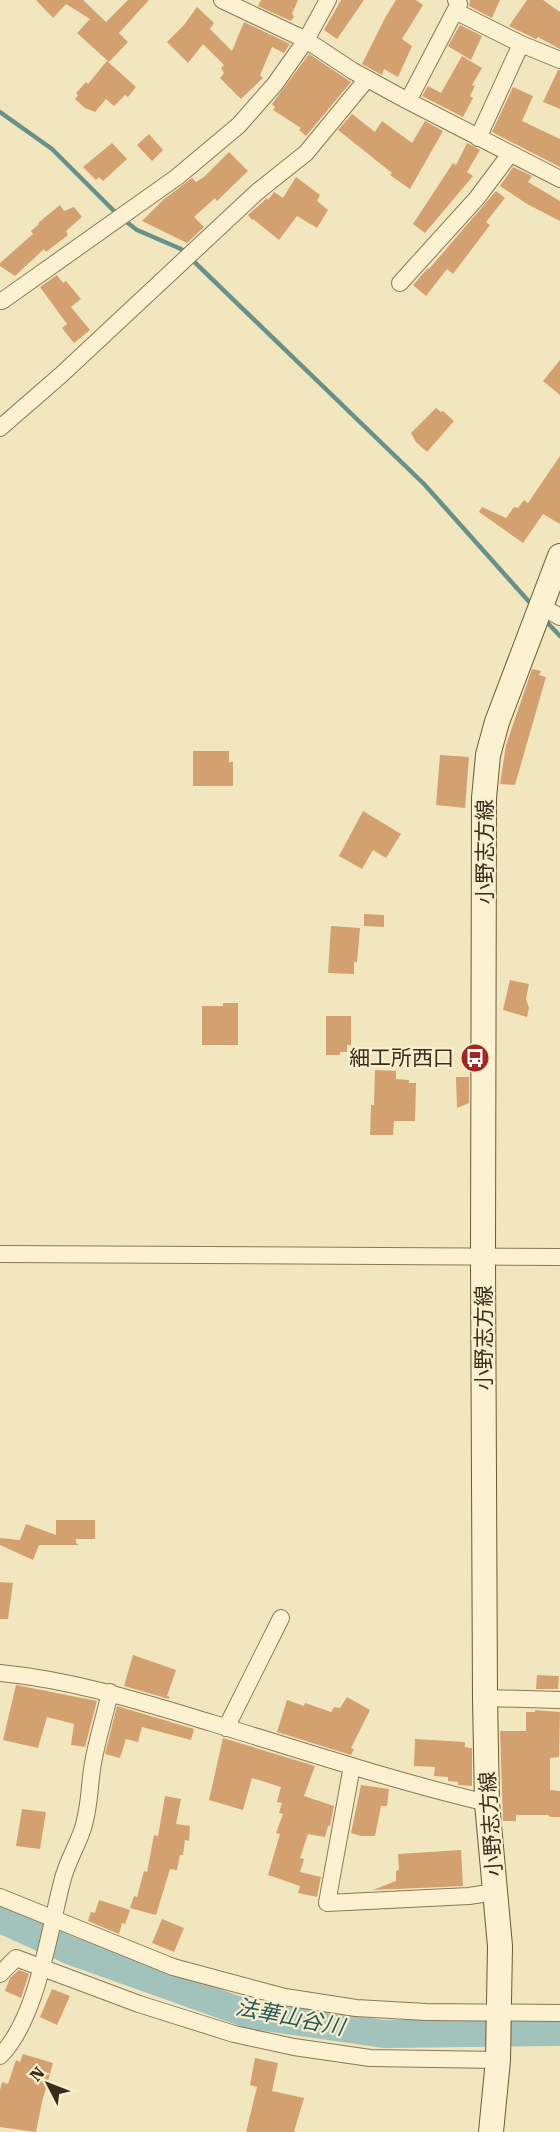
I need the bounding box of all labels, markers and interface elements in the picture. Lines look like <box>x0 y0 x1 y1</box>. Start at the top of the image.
street label: 小野志方線 <box>473 800 497 905</box>
bus stop icon: 細工所西口 <box>459 1042 491 1074</box>
place label: 細工所西口 <box>349 1046 454 1070</box>
street label: 小野志方線 <box>472 1286 496 1391</box>
street label: 小野志方線 <box>475 1771 507 1877</box>
water label: 法華山谷川 <box>234 1994 348 2040</box>
north arrow <box>18 2054 78 2114</box>
text: N <box>26 2063 48 2085</box>

